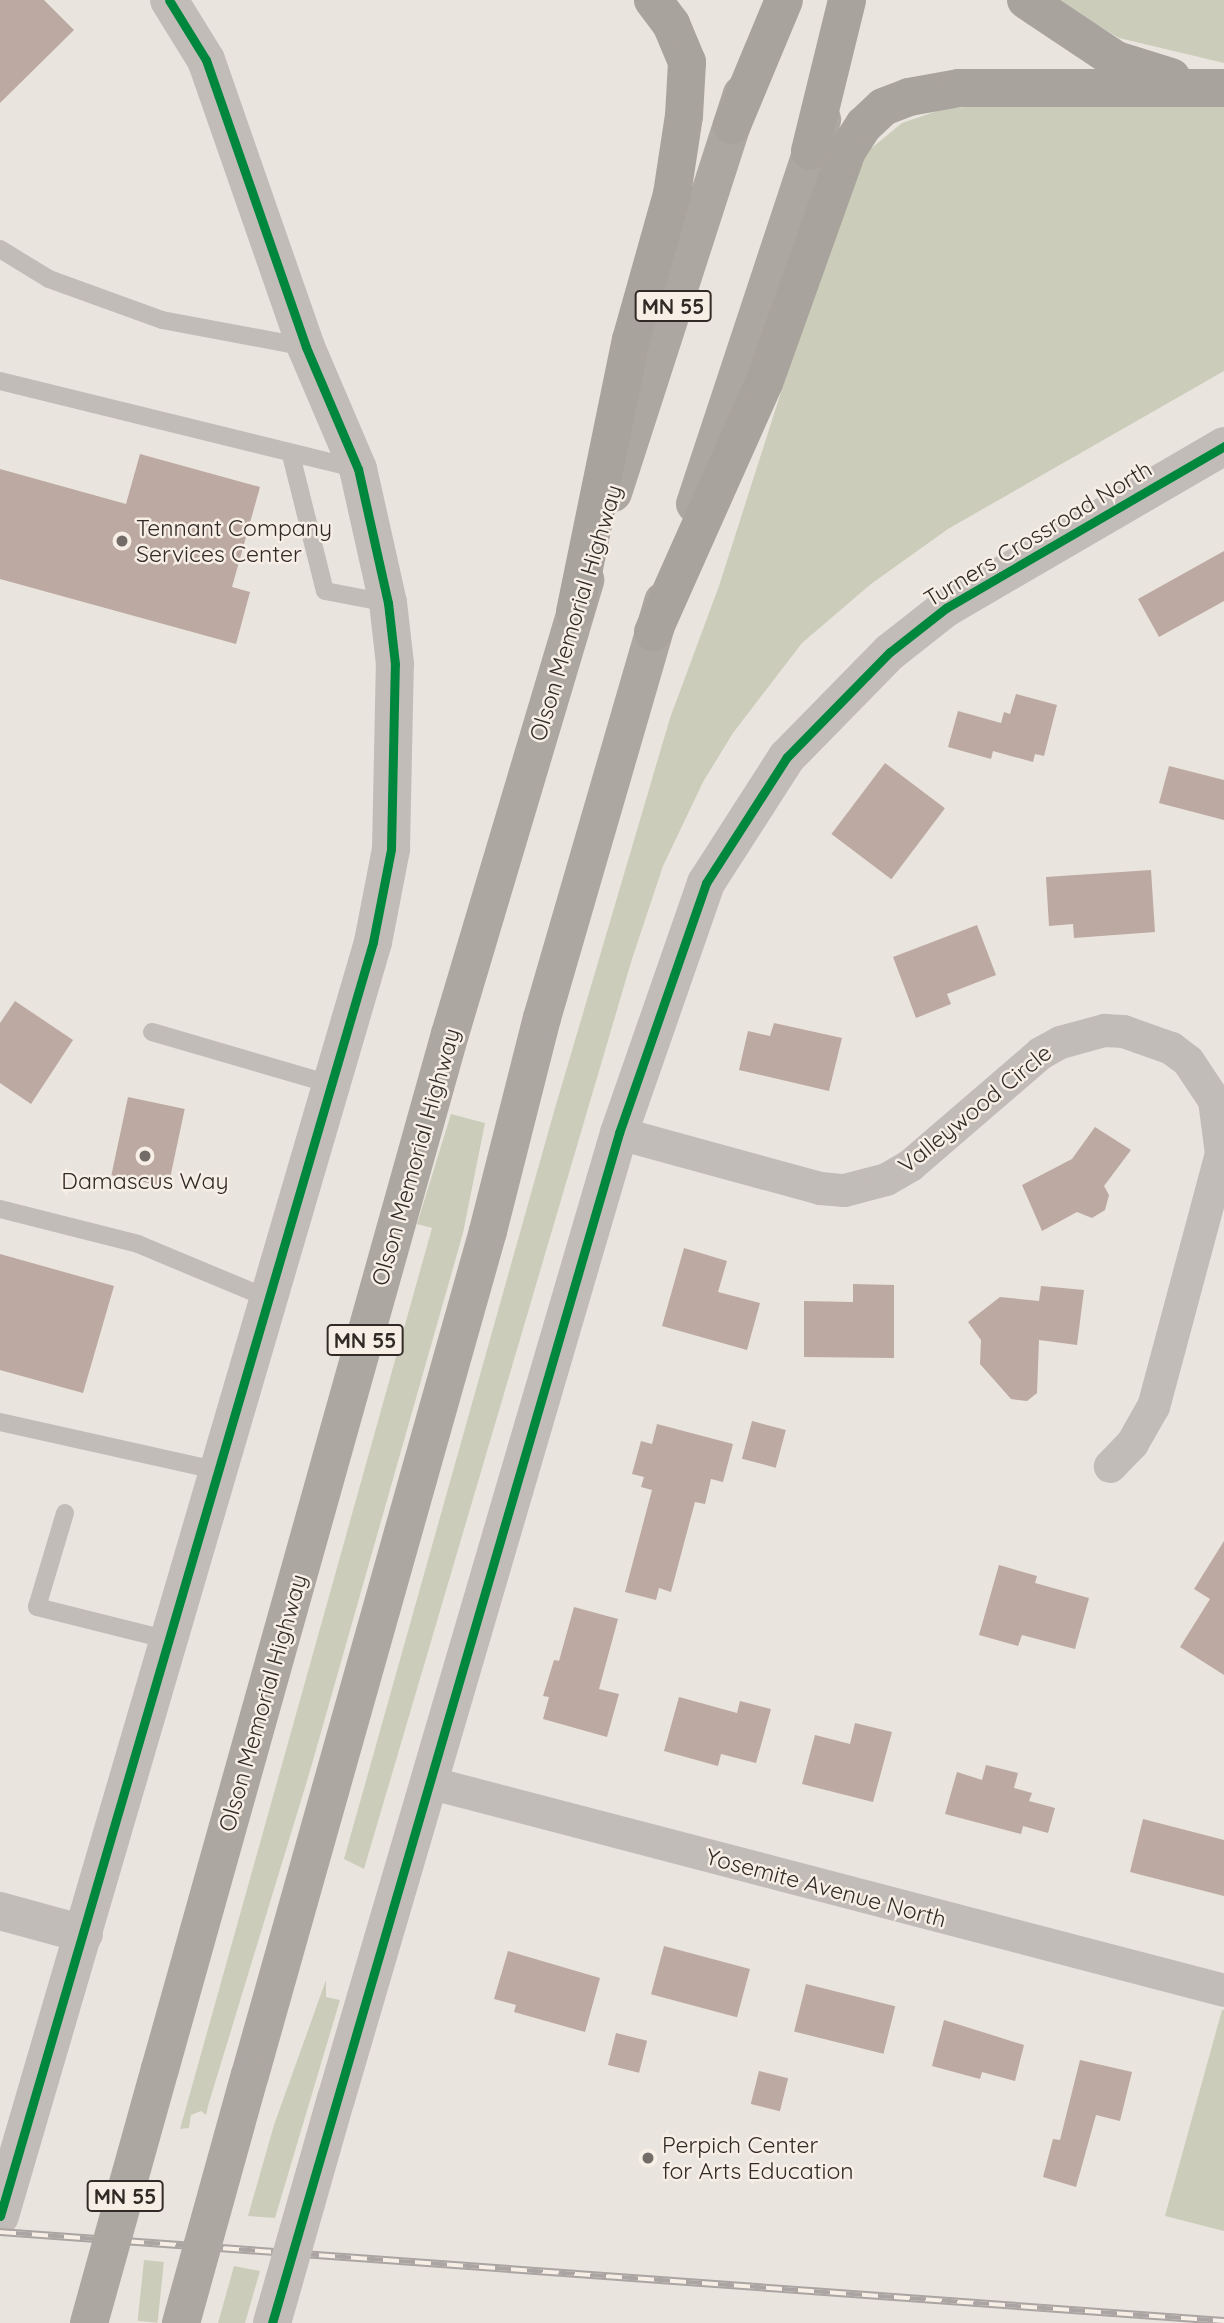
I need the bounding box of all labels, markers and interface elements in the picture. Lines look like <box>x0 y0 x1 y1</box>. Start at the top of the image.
road number: MN 55 <box>634 288 712 324</box>
street label: Turners Crossroad North <box>919 455 1157 613</box>
street label: Olson Memorial Highway <box>524 481 628 745</box>
place label: Tennant Company Services Center <box>136 514 332 568</box>
marker: Tennant Company Services Center <box>114 533 130 549</box>
street label: Olson Memorial Highway <box>366 1025 466 1289</box>
street label: Valleywood Circle <box>893 1039 1057 1179</box>
marker: Damascus Way <box>137 1148 153 1164</box>
place label: Damascus Way <box>61 1167 229 1195</box>
road number: MN 55 <box>326 1322 404 1358</box>
street label: Olson Memorial Highway <box>213 1571 313 1835</box>
street label: Yosemite Avenue North <box>703 1843 949 1933</box>
place label: Perpich Center for Arts Education <box>662 2131 854 2185</box>
marker: Perpich Center for Arts Education <box>640 2150 656 2166</box>
road number: MN 55 <box>86 2178 164 2214</box>

